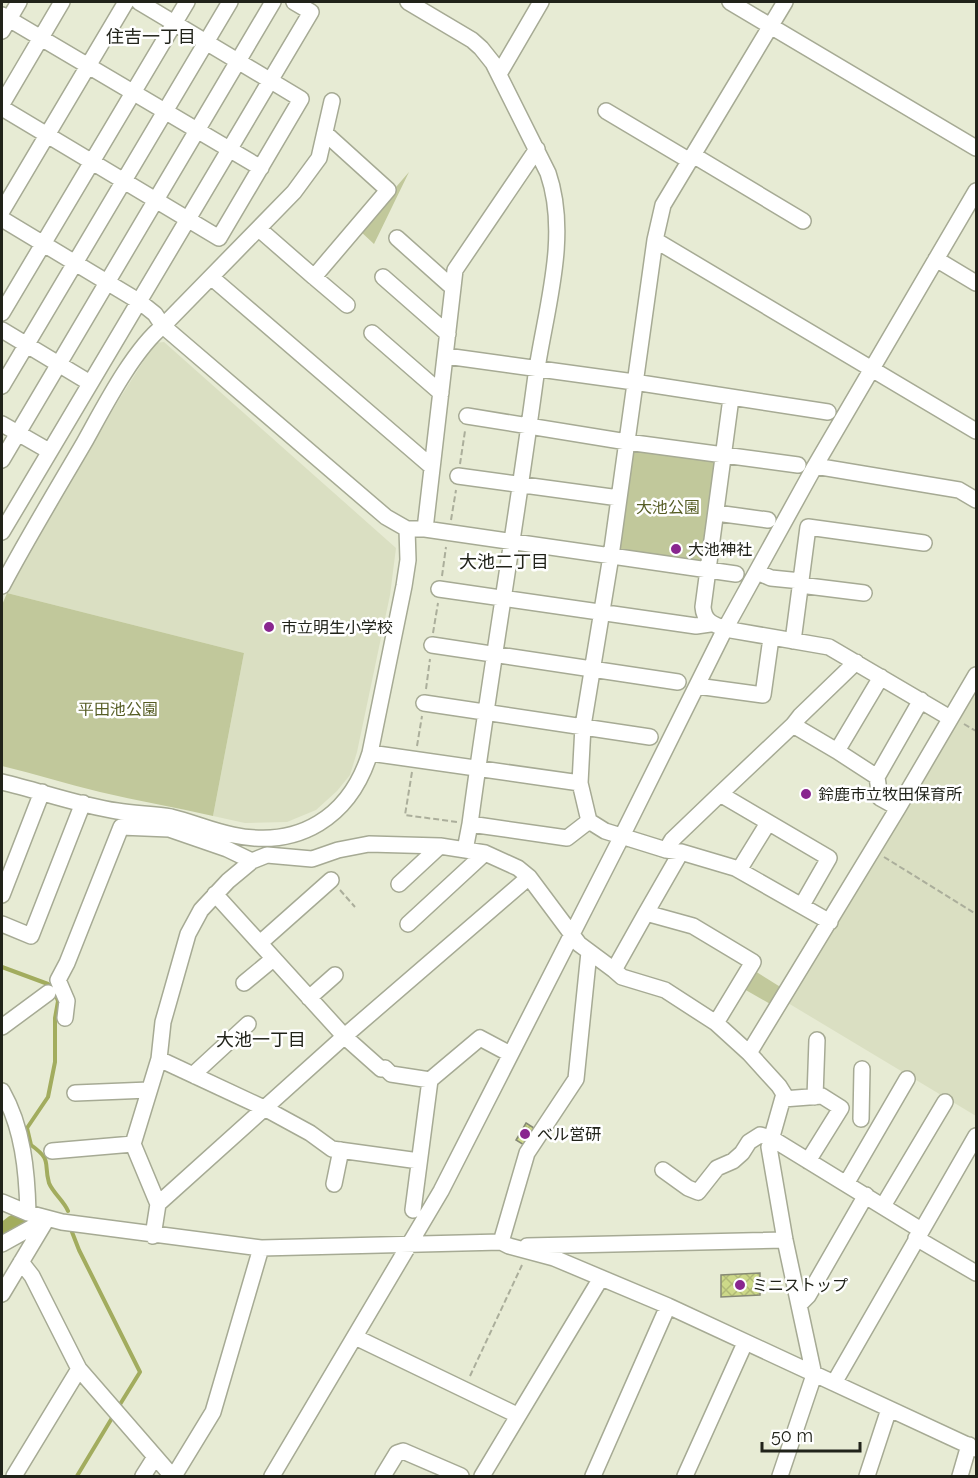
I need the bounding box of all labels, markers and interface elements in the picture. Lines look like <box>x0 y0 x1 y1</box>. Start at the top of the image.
district label: 住吉一丁目 <box>106 26 196 47</box>
park label: 大池公園 <box>636 498 700 517</box>
place label: 大池神社 <box>688 540 752 559</box>
marker: 大池神社 <box>669 542 683 556</box>
district label: 大池二丁目 <box>459 551 549 572</box>
place label: 市立明生小学校 <box>281 618 393 637</box>
marker: 市立明生小学校 <box>262 620 276 634</box>
park label: 平田池公園 <box>78 700 158 719</box>
place label: 鈴鹿市立牧田保育所 <box>818 785 962 804</box>
marker: 鈴鹿市立牧田保育所 <box>799 787 813 801</box>
district label: 大池一丁目 <box>216 1029 306 1050</box>
place label: べル営研 <box>537 1125 601 1144</box>
marker: べル営研 <box>518 1127 532 1141</box>
place label: ミニストップ <box>752 1276 848 1295</box>
marker: ミニストップ <box>733 1278 747 1292</box>
scale bar <box>762 1415 860 1453</box>
text: 50 m <box>771 1425 813 1446</box>

